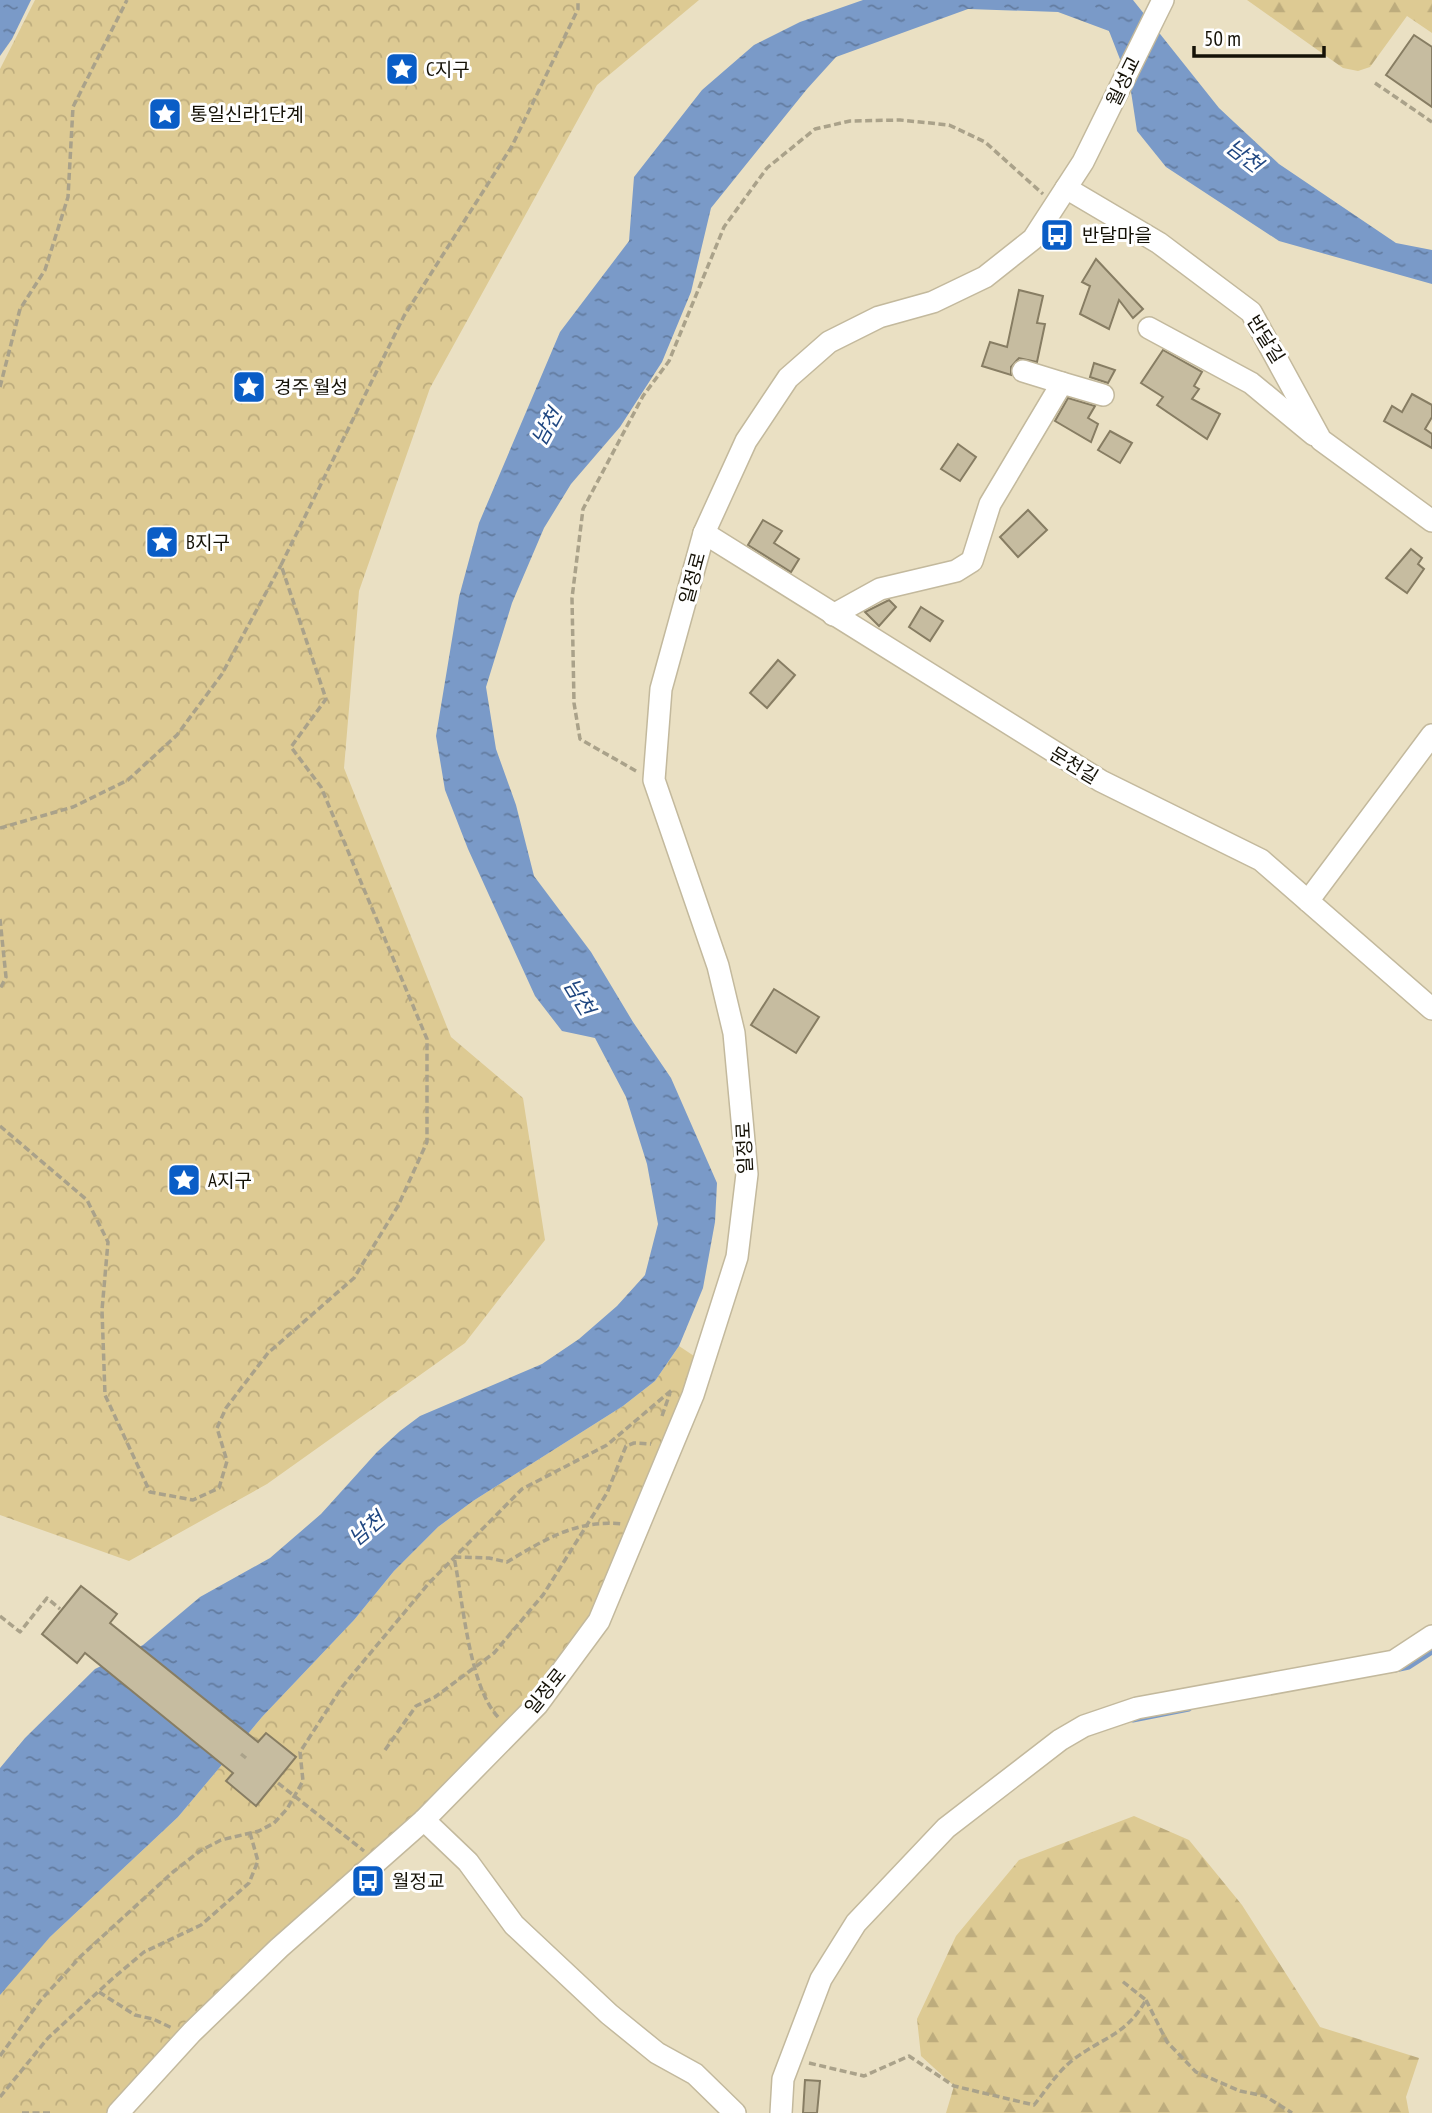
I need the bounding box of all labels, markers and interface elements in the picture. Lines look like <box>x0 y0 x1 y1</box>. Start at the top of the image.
scale bar <box>1194 14 1324 58</box>
text: 50 m <box>1204 25 1241 52</box>
place icon: C지구 <box>383 50 421 88</box>
street label: 월성교 <box>1101 52 1145 110</box>
place label: C지구 <box>426 57 470 81</box>
place icon: 통일신라1단계 <box>146 95 184 133</box>
place label: 통일신라1단계 <box>190 102 303 126</box>
water label: 남천 <box>1221 133 1270 180</box>
bus stop icon: 반달마을 <box>1038 216 1076 254</box>
place label: 반달마을 <box>1082 223 1152 247</box>
street label: 반달길 <box>1242 310 1290 368</box>
place icon: 경주 월성 <box>230 368 268 406</box>
place label: 경주 월성 <box>274 375 348 399</box>
water label: 남천 <box>525 401 569 450</box>
place icon: B지구 <box>143 523 181 561</box>
place label: B지구 <box>186 530 230 554</box>
street label: 일정로 <box>674 550 710 606</box>
street label: 문천길 <box>1045 741 1103 789</box>
water label: 남천 <box>558 973 602 1023</box>
street label: 일정로 <box>731 1121 757 1175</box>
place icon: A지구 <box>165 1161 203 1199</box>
place label: A지구 <box>208 1168 252 1192</box>
water label: 남천 <box>343 1504 392 1551</box>
street label: 일정로 <box>519 1663 571 1719</box>
bus stop icon: 월정교 <box>349 1862 387 1900</box>
place label: 월정교 <box>392 1869 444 1893</box>

